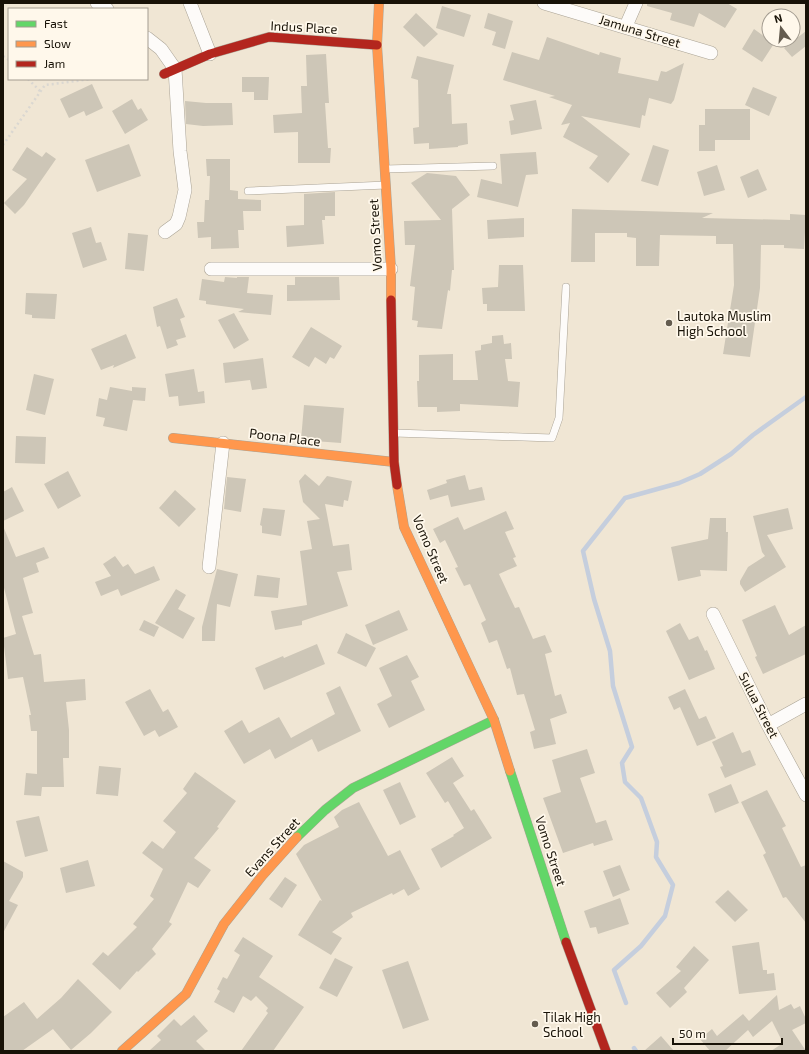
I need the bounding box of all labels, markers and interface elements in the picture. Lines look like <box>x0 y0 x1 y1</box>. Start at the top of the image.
legend <box>8 8 148 80</box>
north arrow <box>761 8 801 48</box>
street label: Jamuna Street <box>597 11 683 51</box>
text: N <box>772 11 784 25</box>
text: Fast <box>44 16 68 30</box>
street label: Indus Place <box>270 17 338 37</box>
text: Slow <box>44 36 71 50</box>
text: Jam <box>44 56 65 70</box>
street label: Vomo Street <box>365 198 385 272</box>
place label: Lautoka Muslim High School <box>677 308 771 339</box>
marker: Lautoka Muslim High School <box>664 318 674 328</box>
street label: Poona Place <box>248 425 322 449</box>
street label: Vomo Street <box>409 512 453 586</box>
street label: Sulua Street <box>735 669 783 741</box>
street label: Evans Street <box>241 814 303 880</box>
street label: Vomo Street <box>532 814 570 888</box>
place label: Tilak High School <box>543 1009 601 1040</box>
marker: Tilak High School <box>530 1019 540 1029</box>
scale bar <box>673 1020 782 1046</box>
text: 50 m <box>679 1026 706 1040</box>

